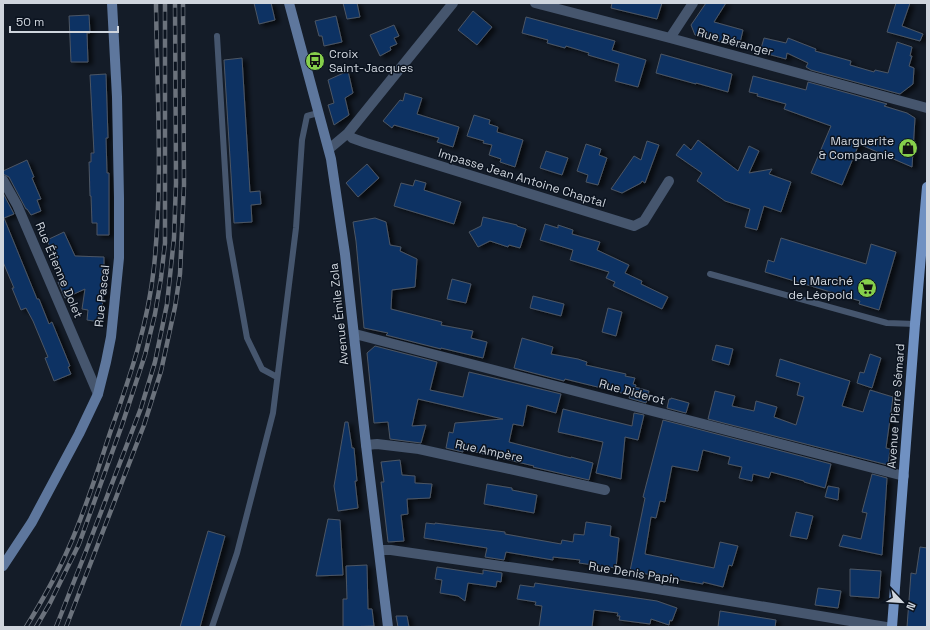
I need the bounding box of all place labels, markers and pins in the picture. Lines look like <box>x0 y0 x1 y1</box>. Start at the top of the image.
place label: Croix Saint-Jacques <box>329 46 413 76</box>
bus stop icon: Croix Saint-Jacques <box>304 50 326 72</box>
place label: Marguerite & Compagnie <box>819 133 894 163</box>
shop icon: Marguerite & Compagnie <box>897 137 919 159</box>
place label: Le Marché de Léopold <box>788 273 853 303</box>
supermarket icon: Le Marché de Léopold <box>856 277 878 299</box>

